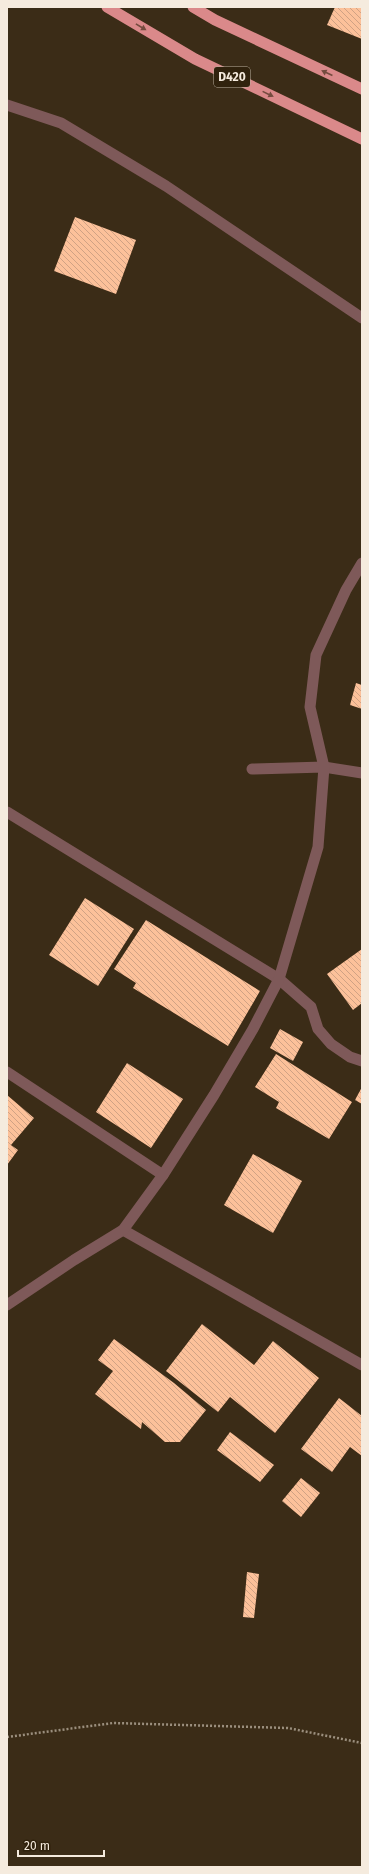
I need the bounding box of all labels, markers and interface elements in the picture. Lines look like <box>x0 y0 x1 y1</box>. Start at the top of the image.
one-way arrow <box>135 23 147 30</box>
road number: D420 <box>214 67 250 87</box>
one-way arrow <box>321 70 332 76</box>
one-way arrow <box>262 91 274 97</box>
scale bar <box>18 1832 104 1858</box>
text: 20 m <box>24 1839 50 1853</box>

